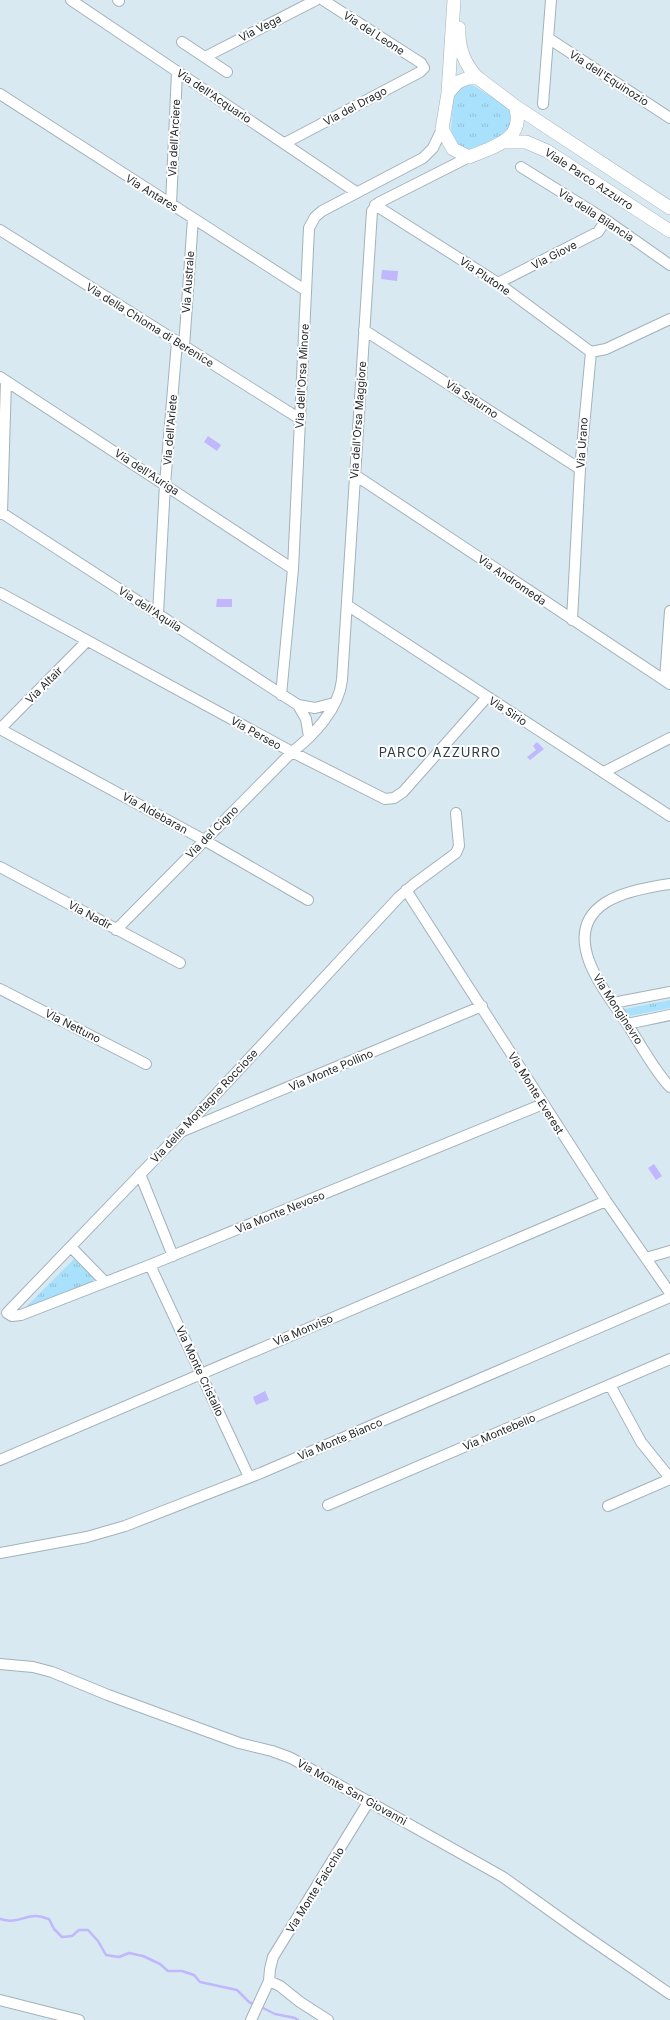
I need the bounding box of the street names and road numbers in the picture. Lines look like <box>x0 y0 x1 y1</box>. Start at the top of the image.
street label: Via del Leone <box>341 8 407 58</box>
street label: Via Vega <box>236 11 284 45</box>
street label: Via dell'Equinozio <box>567 47 652 109</box>
street label: Via dell'Acquario <box>174 66 254 126</box>
street label: Via del Drago <box>321 83 390 129</box>
street label: Via dell'Arciere <box>165 99 183 177</box>
street label: Viale Parco Azzurro <box>542 145 636 213</box>
street label: Via Antares <box>123 171 181 215</box>
street label: Via della Bilancia <box>555 185 637 245</box>
street label: Via Giove <box>529 238 579 272</box>
street label: Via Australe <box>179 250 197 314</box>
street label: Via Plutone <box>457 254 513 298</box>
street label: Via della Chioma di Berenice <box>83 280 217 370</box>
street label: Via dell'Orsa Minore <box>292 323 312 429</box>
street label: Via dell'Orsa Maggiore <box>347 361 369 479</box>
street label: Via Saturno <box>443 377 501 422</box>
street label: Via dell'Ariete <box>160 394 180 466</box>
street label: Via Urano <box>573 417 591 469</box>
street label: Via dell'Auriga <box>112 446 182 498</box>
street label: Via Andromeda <box>475 552 549 608</box>
street label: Via dell'Aquila <box>116 583 184 635</box>
street label: Via Altair <box>23 664 65 706</box>
street label: Via Sirio <box>486 693 530 729</box>
street label: Via Perseo <box>228 713 284 753</box>
street label: Via Aldebaran <box>120 789 190 837</box>
street label: Via del Cigno <box>183 802 242 861</box>
street label: Via Nadir <box>66 898 114 932</box>
street label: Via Monginevro <box>590 971 646 1047</box>
street label: Via Nettuno <box>43 1006 104 1046</box>
street label: Via delle Montagne Rocciose <box>147 1046 261 1166</box>
street label: Via Monte Pollino <box>287 1046 376 1094</box>
street label: Via Monte Everest <box>505 1049 567 1137</box>
street label: Via Monte Nevoso <box>233 1188 327 1236</box>
street label: Via Monviso <box>271 1311 335 1349</box>
street label: Via Monte Cristallo <box>173 1324 227 1419</box>
street label: Via Montebello <box>461 1410 538 1454</box>
street label: Via Monte Bianco <box>295 1415 385 1463</box>
street label: Via Monte San Giovanni <box>295 1756 409 1828</box>
street label: Via Monte Faicchio <box>283 1844 347 1936</box>

